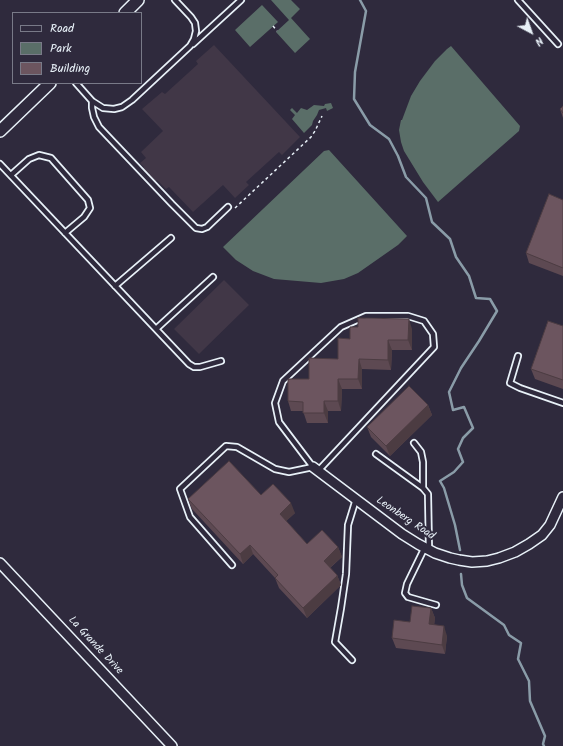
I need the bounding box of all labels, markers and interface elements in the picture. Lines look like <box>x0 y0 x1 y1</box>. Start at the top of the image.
legend <box>12 12 142 84</box>
north arrow <box>511 12 551 52</box>
text: Road <box>50 19 74 38</box>
text: N <box>530 32 547 50</box>
text: Park <box>50 39 72 58</box>
text: Building <box>50 59 90 78</box>
street label: Leonberg Road <box>373 495 437 543</box>
street label: La Grande Drive <box>65 614 125 678</box>

